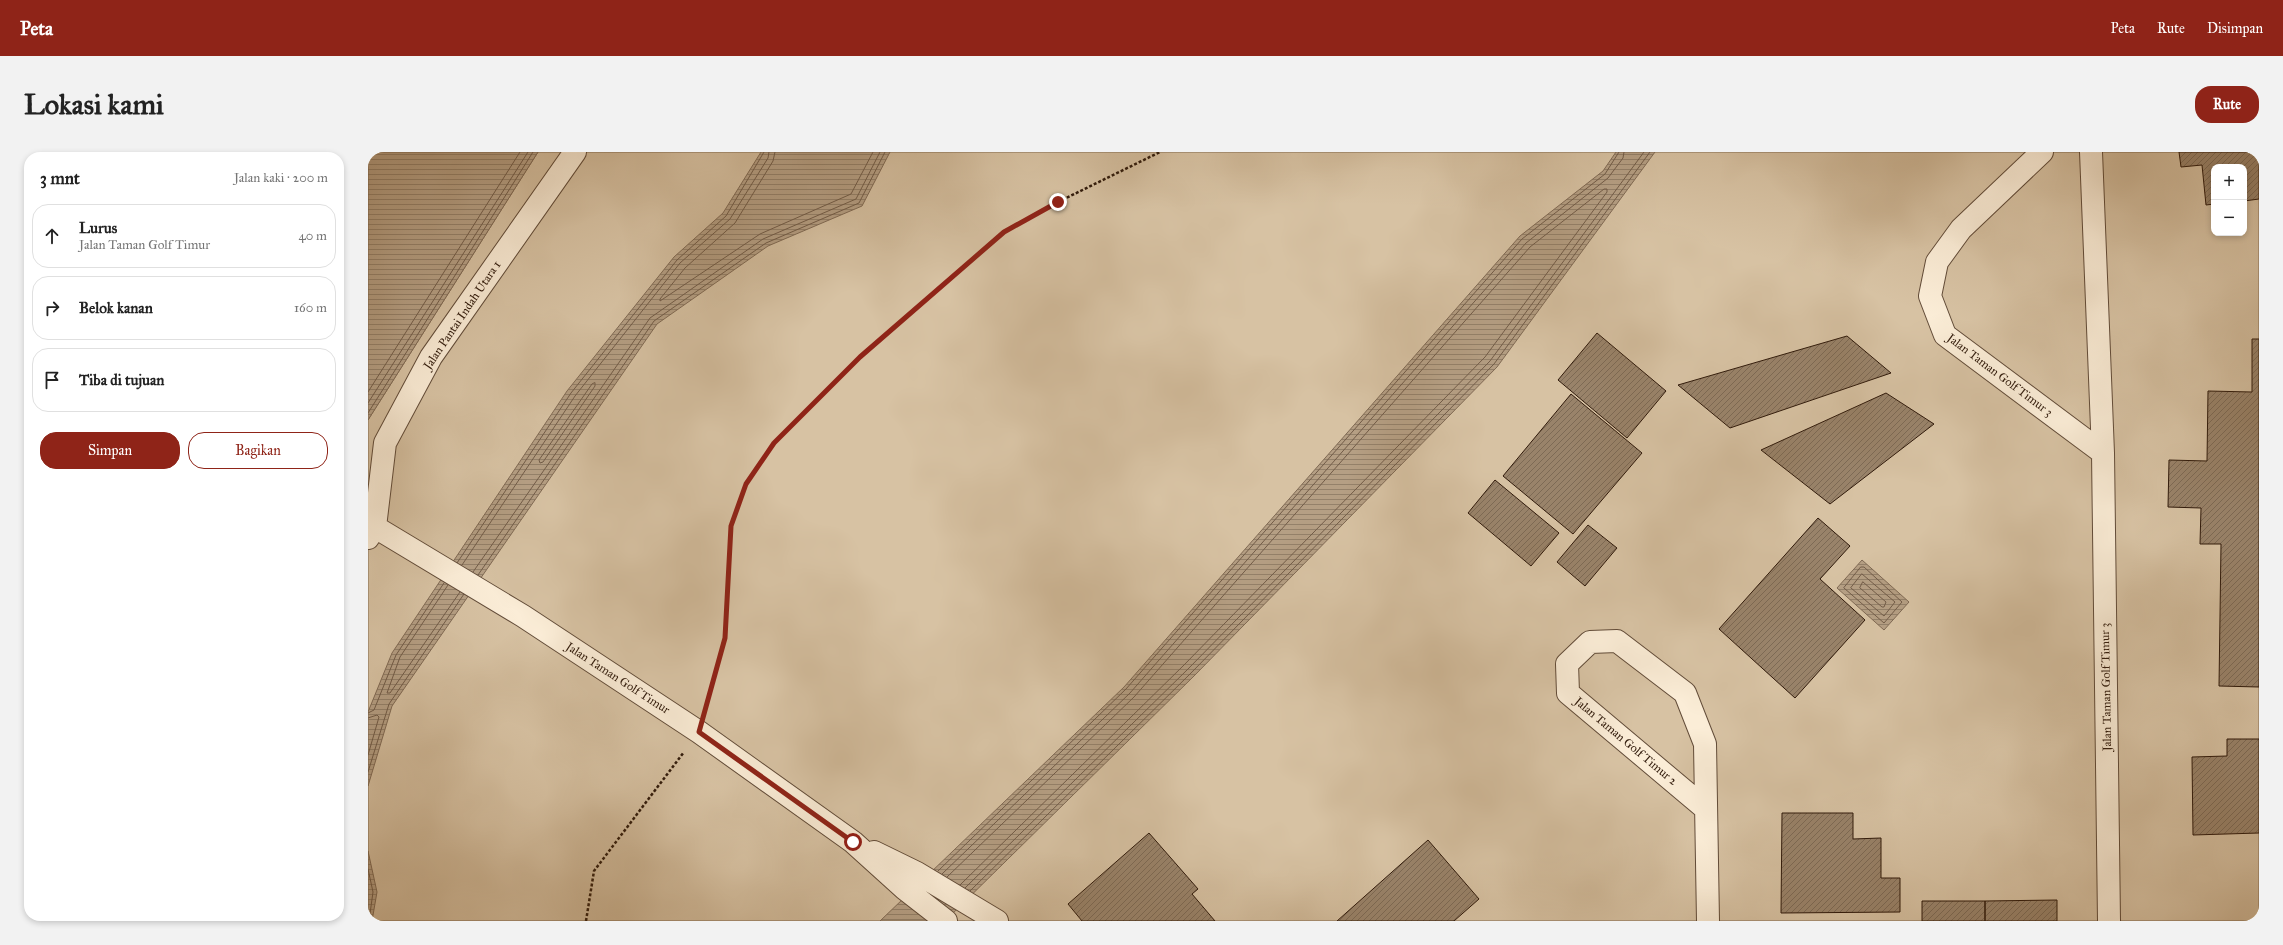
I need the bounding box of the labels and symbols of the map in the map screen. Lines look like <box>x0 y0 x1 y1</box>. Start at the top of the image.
route end <box>1049 193 1067 211</box>
street label: Jalan Pantai Indah Utara 1 <box>419 258 505 374</box>
street label: Jalan Taman Golf Timur 3 <box>1942 330 2056 420</box>
street label: Jalan Taman Golf Timur 3 <box>2098 622 2115 753</box>
street label: Jalan Taman Golf Timur <box>561 638 673 718</box>
street label: Jalan Taman Golf Timur 2 <box>1570 693 1680 789</box>
route start <box>844 833 862 851</box>

